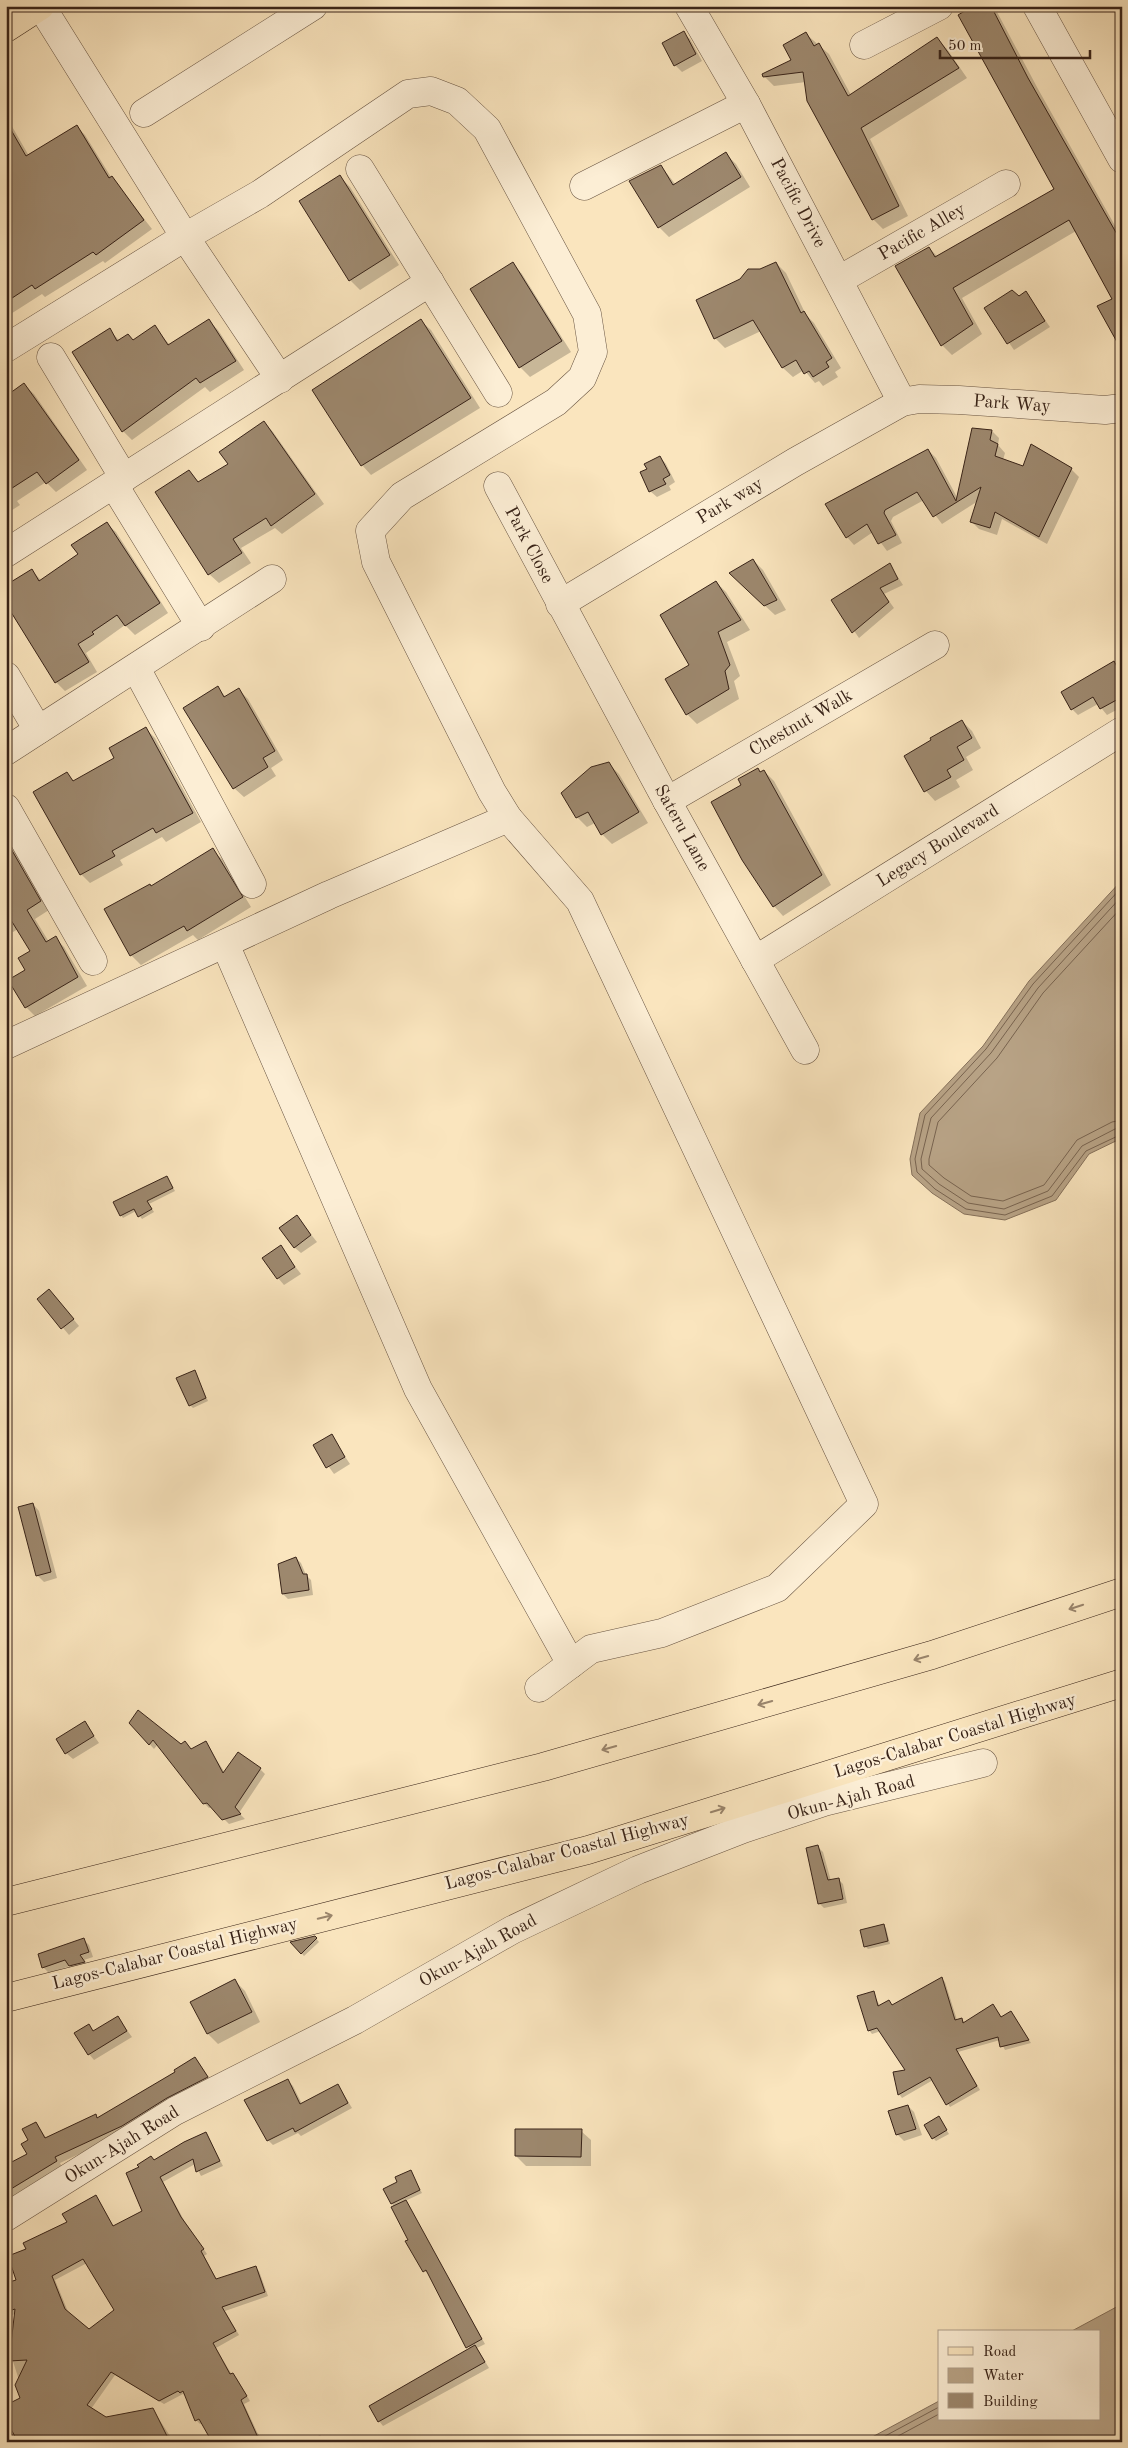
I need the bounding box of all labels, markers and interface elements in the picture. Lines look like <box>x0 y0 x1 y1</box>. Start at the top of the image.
scale bar <box>940 28 1090 60</box>
text: 50 m <box>948 39 982 54</box>
street label: Pacific Drive <box>767 155 829 251</box>
street label: Pacific Alley <box>876 200 969 264</box>
street label: Park Way <box>972 392 1052 416</box>
street label: Park way <box>694 474 767 528</box>
street label: Park Close <box>501 504 557 586</box>
street label: Chestnut Walk <box>746 686 856 760</box>
street label: Sateru Lane <box>651 782 713 874</box>
street label: Legacy Boulevard <box>874 801 1002 891</box>
one-way arrow <box>1068 1603 1084 1612</box>
one-way arrow <box>914 1654 930 1664</box>
street label: Lagos-Calabar Coastal Highway <box>832 1690 1079 1781</box>
one-way arrow <box>758 1699 774 1709</box>
one-way arrow <box>601 1744 617 1754</box>
street label: Okun-Ajah Road <box>785 1772 917 1824</box>
one-way arrow <box>709 1804 725 1814</box>
street label: Lagos-Calabar Coastal Highway <box>443 1811 692 1893</box>
street label: Okun-Ajah Road <box>416 1911 540 1991</box>
one-way arrow <box>316 1912 332 1921</box>
street label: Lagos-Calabar Coastal Highway <box>50 1915 300 1993</box>
street label: Okun-Ajah Road <box>62 2103 182 2187</box>
legend <box>938 2330 1100 2420</box>
text: Road <box>983 2345 1017 2360</box>
text: Water <box>983 2369 1024 2384</box>
text: Building <box>983 2395 1038 2410</box>

